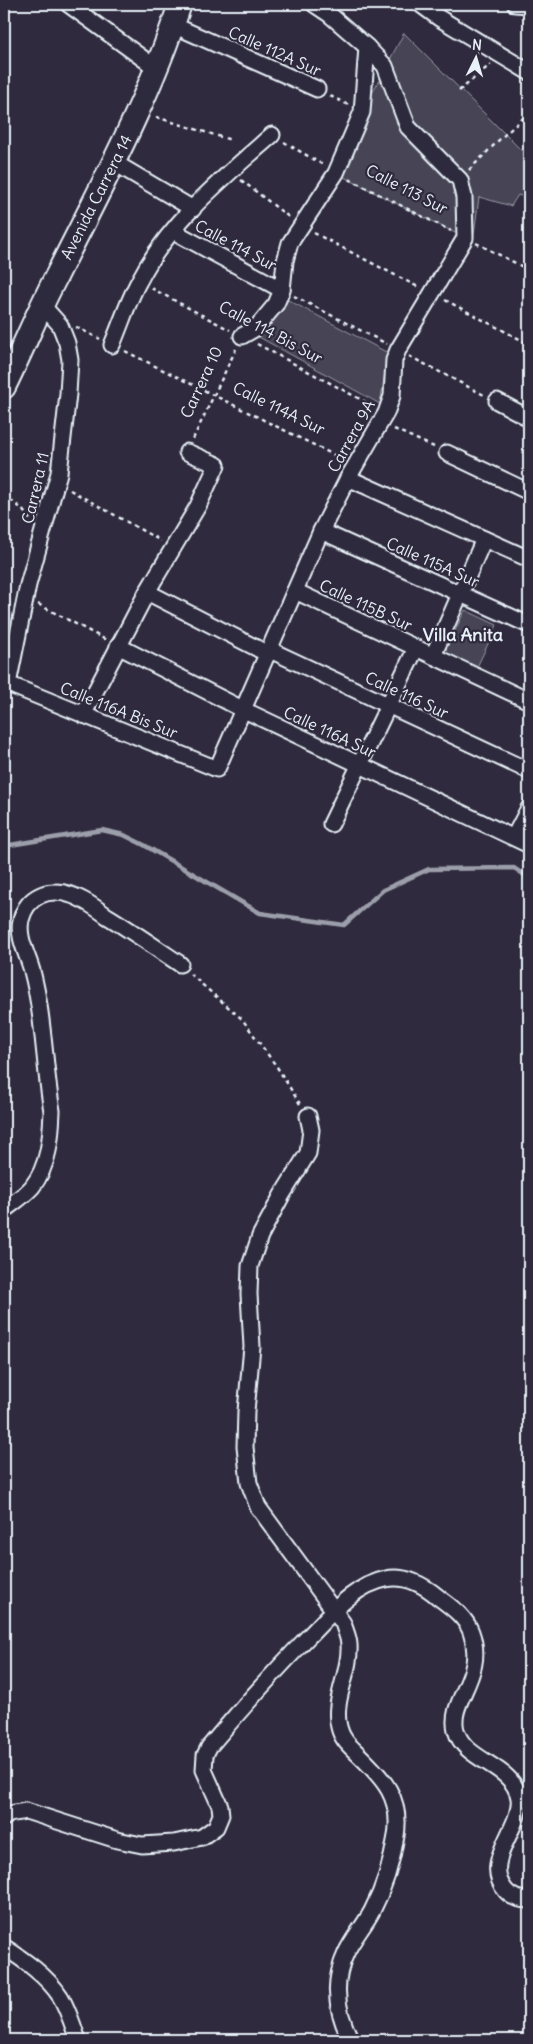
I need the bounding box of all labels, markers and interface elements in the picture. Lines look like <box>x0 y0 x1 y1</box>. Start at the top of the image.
street label: Calle 112A Sur <box>225 22 325 81</box>
north arrow <box>450 32 500 82</box>
text: N <box>472 36 483 54</box>
street label: Avenida Carrera 14 <box>56 131 136 263</box>
street label: Calle 113 Sur <box>363 160 452 218</box>
street label: Calle 114 Sur <box>192 215 281 275</box>
street label: Calle 114 Bis Sur <box>216 296 327 368</box>
street label: Carrera 10 <box>176 343 226 421</box>
street label: Calle 114A Sur <box>230 377 329 439</box>
street label: Carrera 9A <box>323 396 379 476</box>
street label: Carrera 11 <box>17 450 53 526</box>
street label: Calle 115A Sur <box>383 533 483 592</box>
street label: Calle 115B Sur <box>316 575 416 635</box>
district label: Villa Anita <box>423 623 503 646</box>
street label: Calle 116 Sur <box>362 667 452 723</box>
street label: Calle 116A Bis Sur <box>57 677 181 743</box>
street label: Calle 116A Sur <box>280 702 380 762</box>

